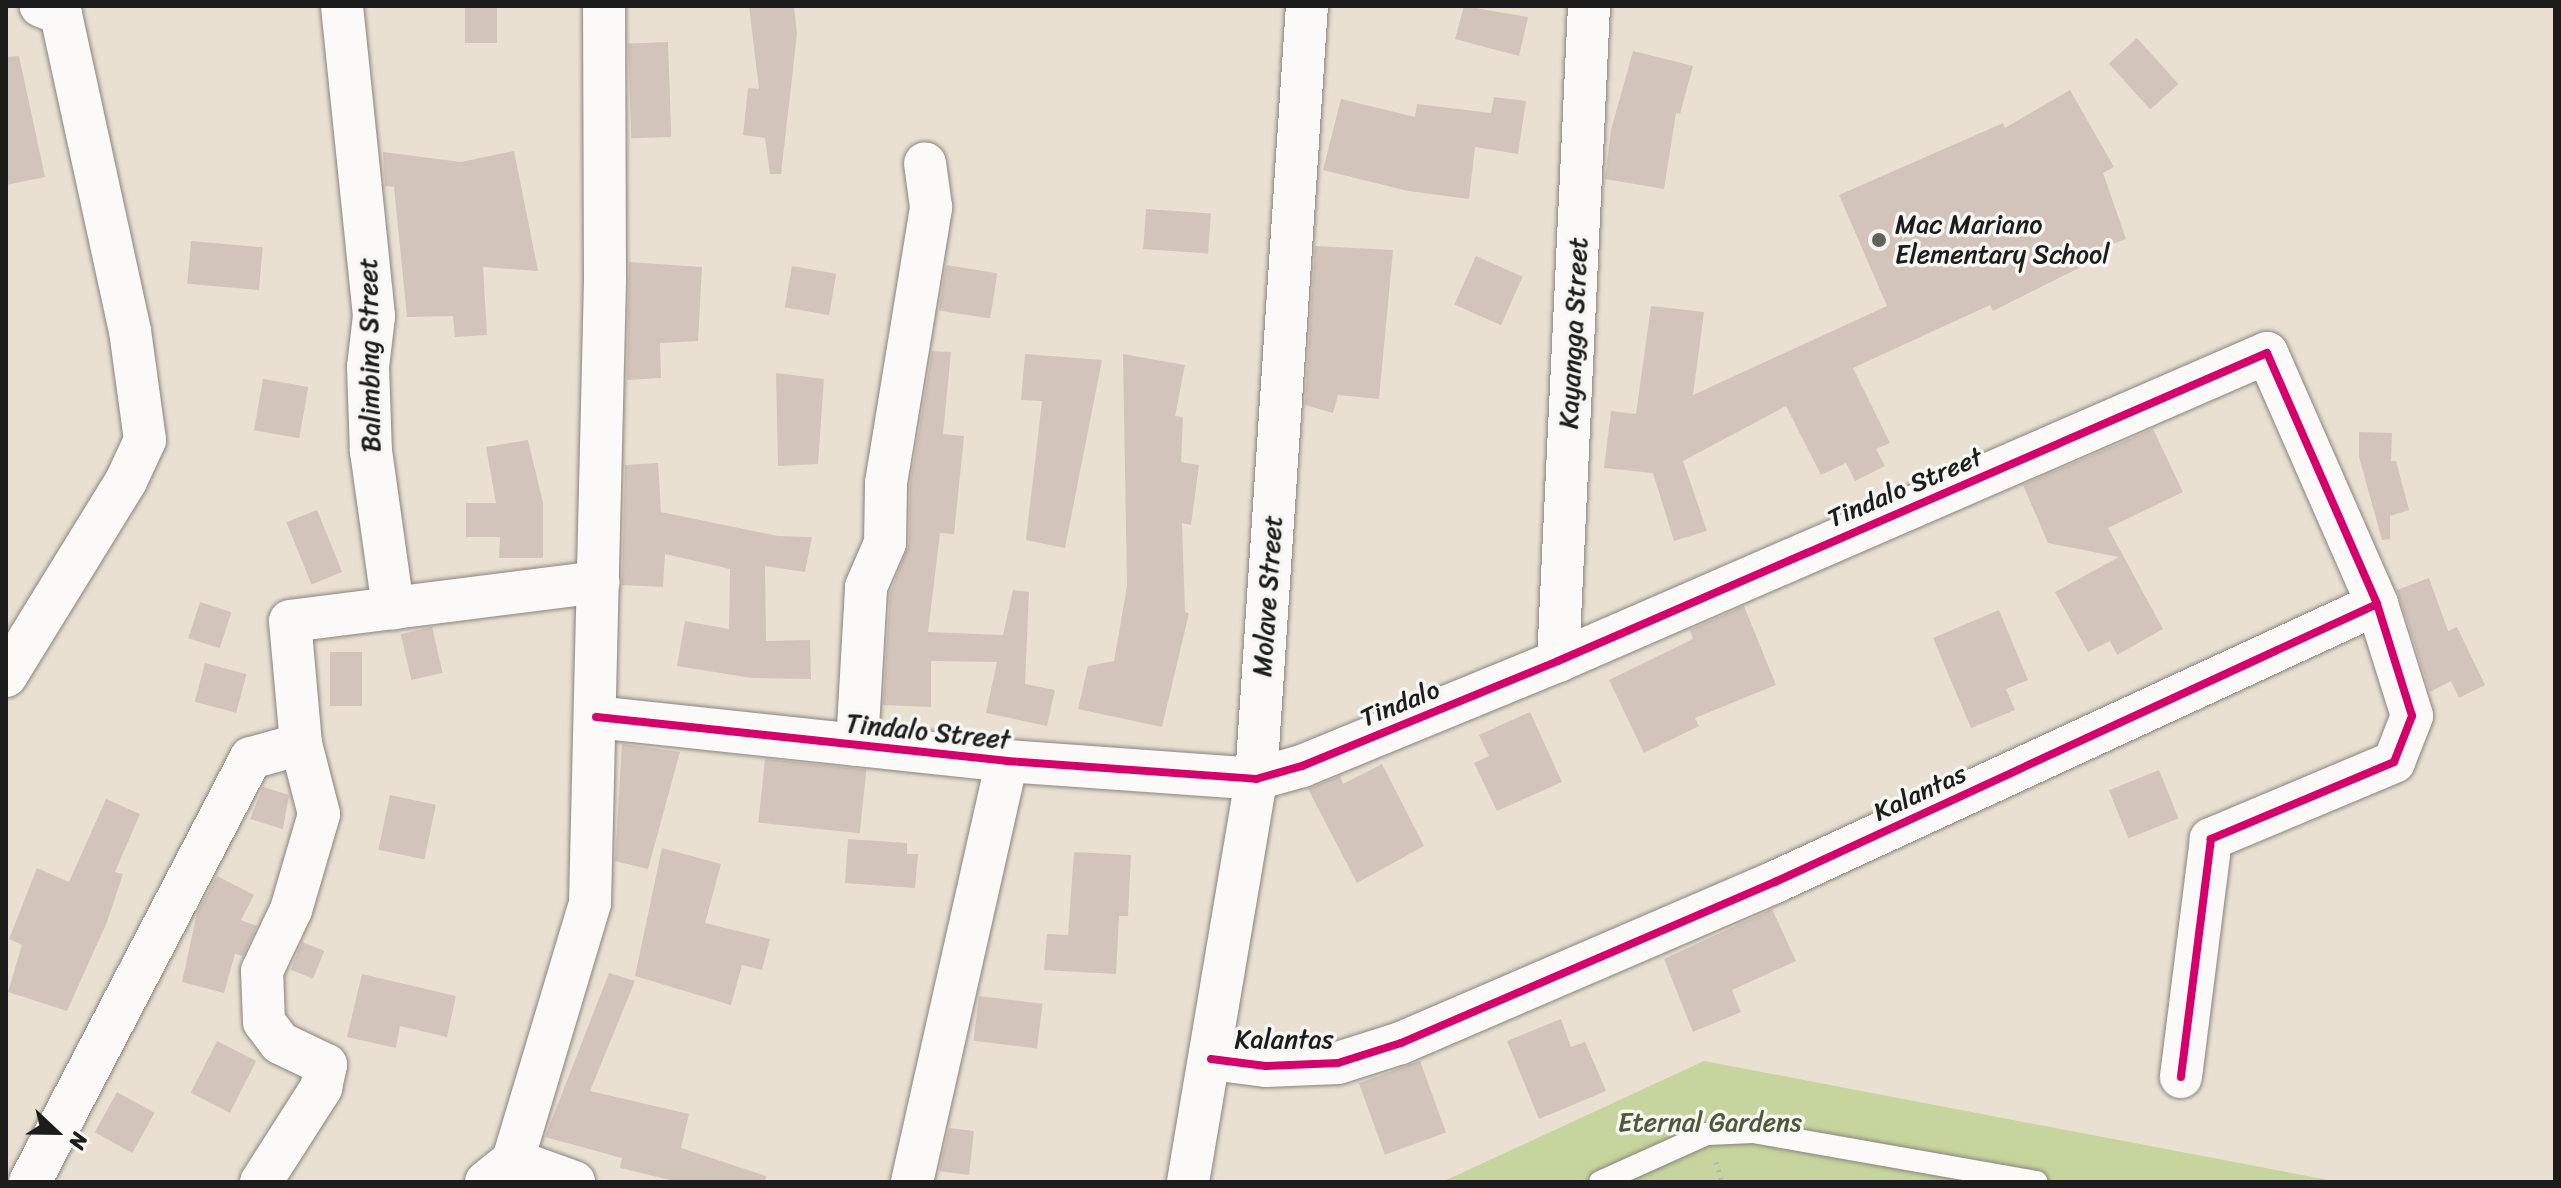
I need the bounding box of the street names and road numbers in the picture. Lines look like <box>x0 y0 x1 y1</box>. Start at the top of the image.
street label: Kayangga Street <box>1553 237 1595 429</box>
street label: Balimbing Street <box>353 257 387 453</box>
street label: Tindalo Street <box>1823 441 1987 535</box>
street label: Molave Street <box>1247 514 1289 678</box>
street label: Tindalo <box>1356 674 1444 734</box>
street label: Tindalo Street <box>844 708 1012 756</box>
street label: Kalantas <box>1869 758 1971 828</box>
street label: Kalantas <box>1235 1024 1333 1056</box>

